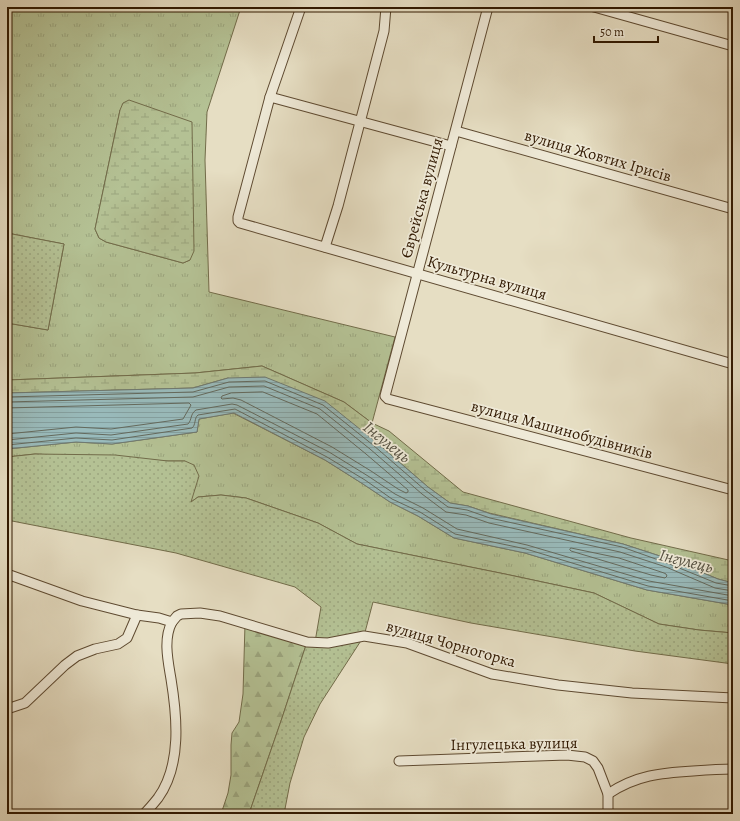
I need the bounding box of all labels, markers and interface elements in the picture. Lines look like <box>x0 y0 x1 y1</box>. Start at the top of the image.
scale bar <box>594 18 658 44</box>
text: 50 m <box>600 24 624 40</box>
street label: вулиця Жовтих Ірисів <box>522 124 674 188</box>
street label: Єврейська вулиця <box>395 135 449 260</box>
street label: Культурна вулиця <box>425 250 550 306</box>
street label: вулиця Машинобудівників <box>469 395 655 465</box>
water label: Інгулець <box>358 416 416 468</box>
water label: Інгулець <box>656 543 716 579</box>
street label: вулиця Чорногорка <box>384 615 519 673</box>
street label: Інгулецька вулиця <box>450 732 578 756</box>

